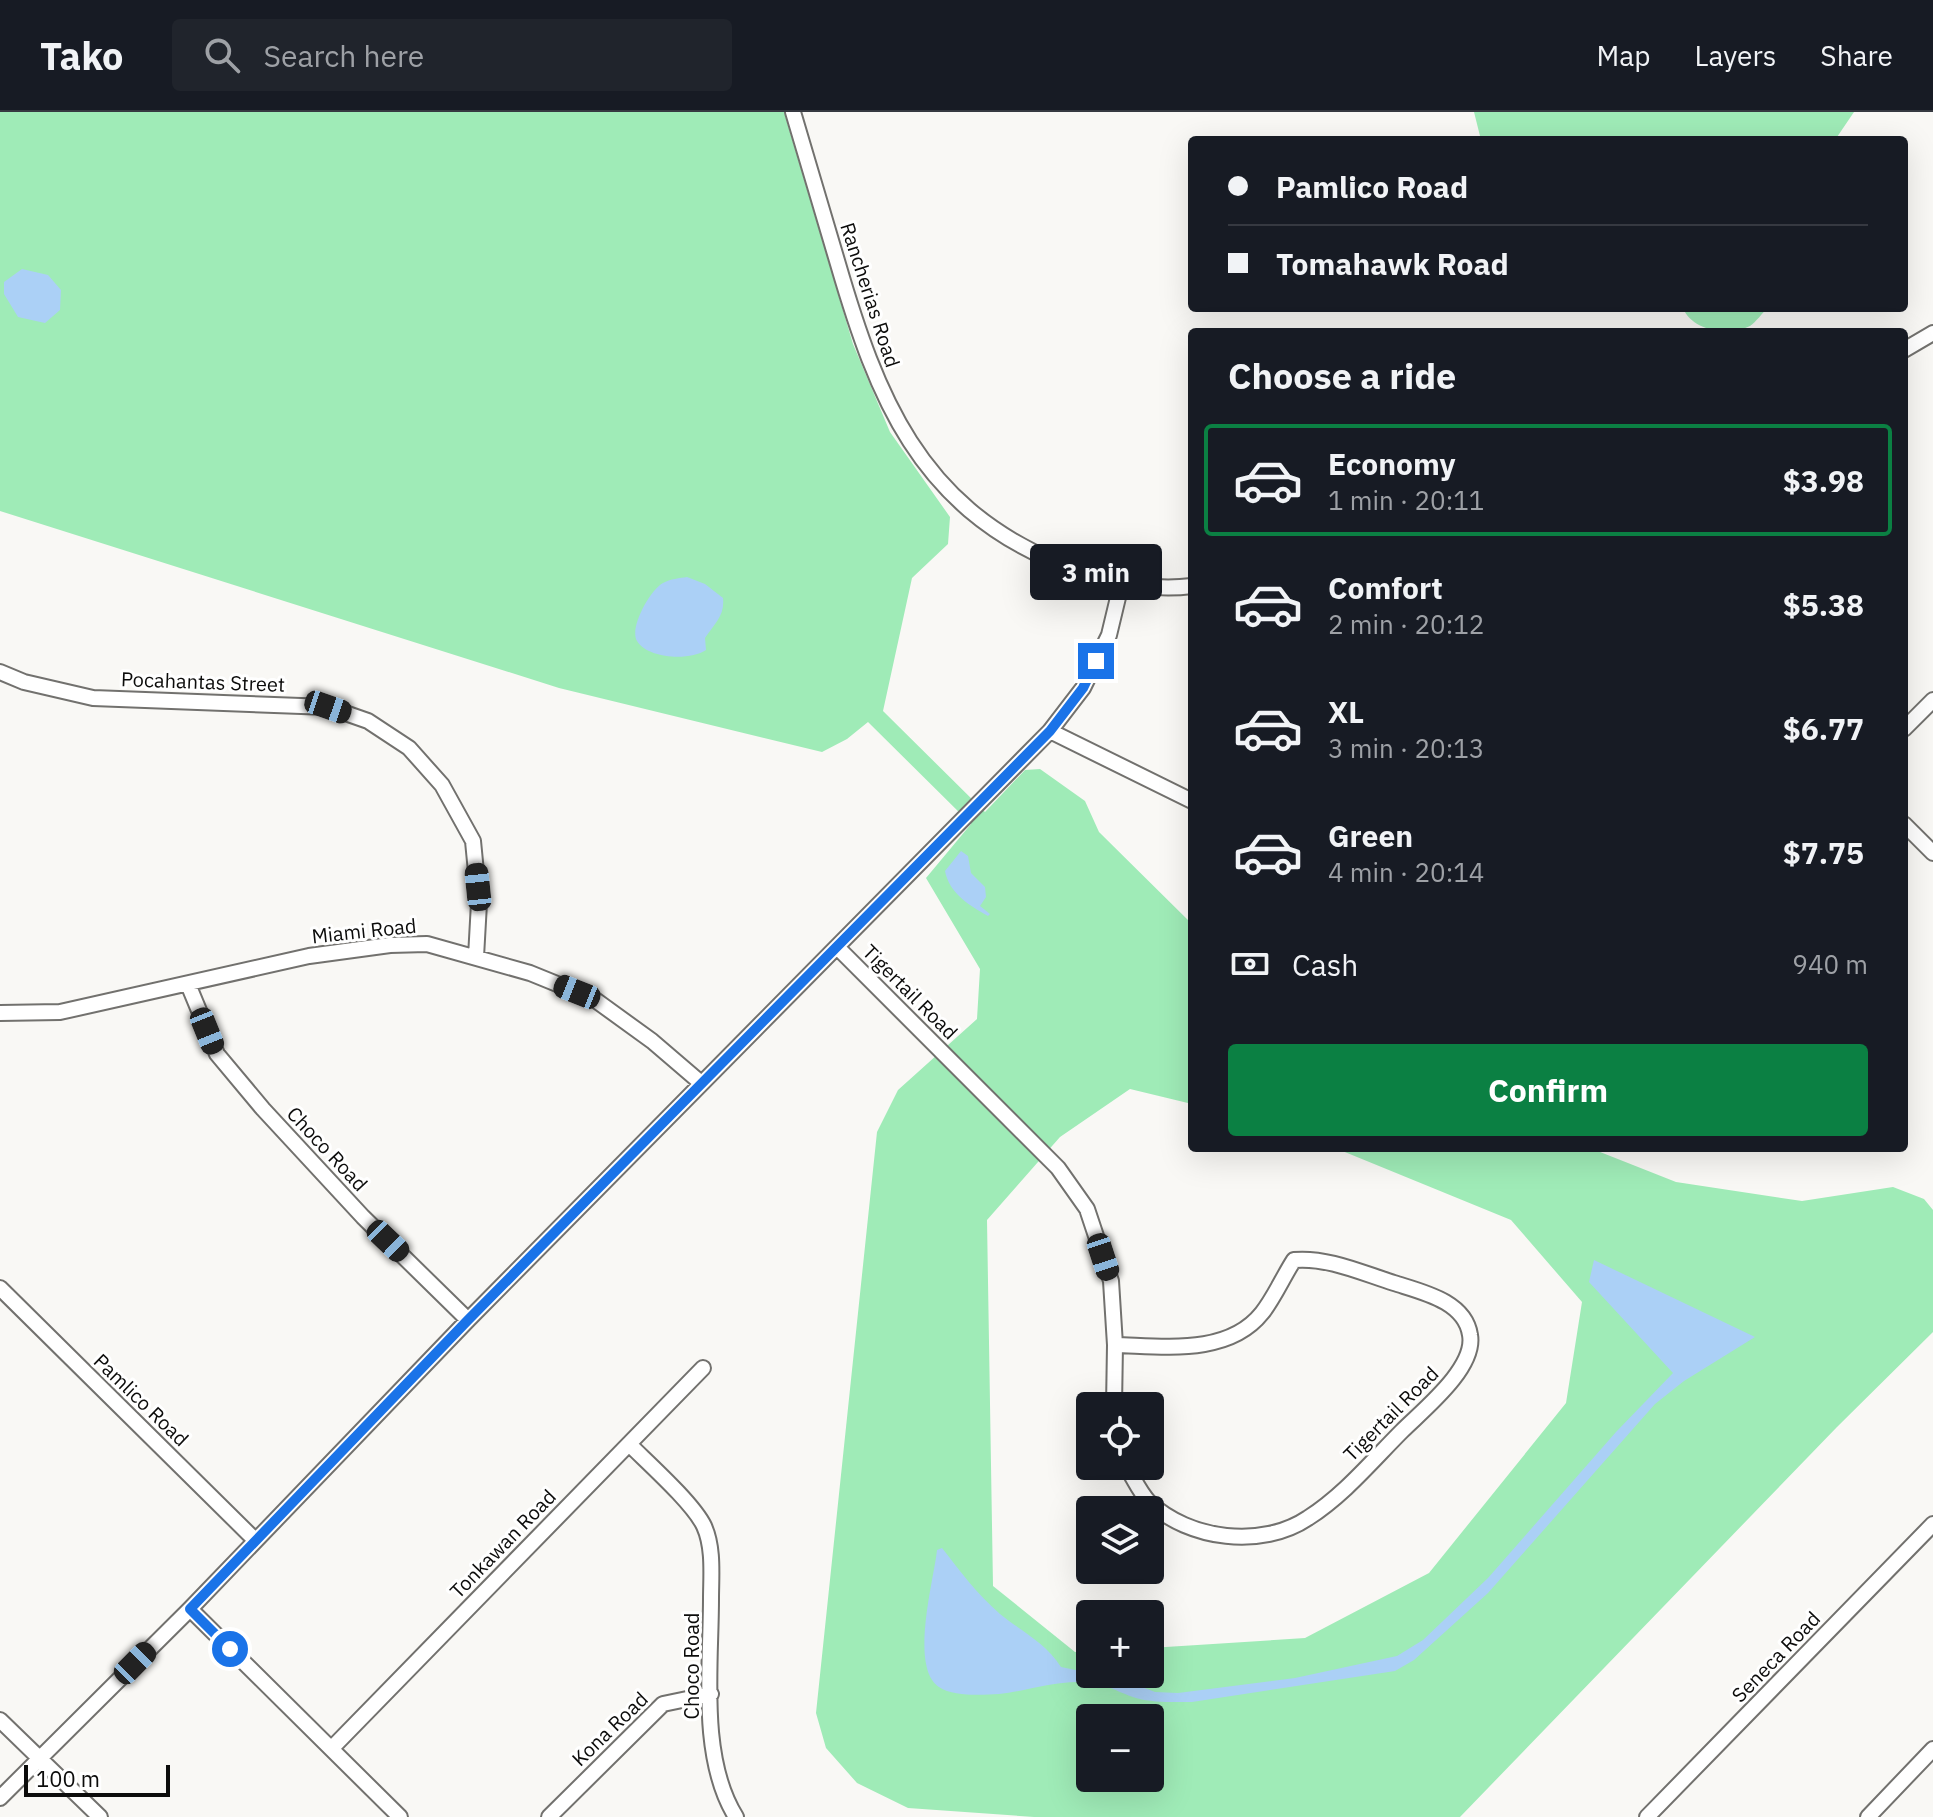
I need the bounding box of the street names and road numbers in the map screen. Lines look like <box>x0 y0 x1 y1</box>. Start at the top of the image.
street label: Rancherias Road <box>834 219 907 371</box>
street label: Pocahantas Street <box>121 665 285 698</box>
street label: Miami Road <box>310 912 418 949</box>
street label: Tigertail Road <box>857 938 964 1045</box>
street label: Choco Road <box>281 1100 374 1197</box>
street label: Pamlico Road <box>88 1347 195 1452</box>
street label: Tigertail Road <box>1337 1360 1444 1467</box>
street label: Tonkawan Road <box>444 1483 562 1604</box>
street label: Seneca Road <box>1726 1605 1826 1708</box>
street label: Choco Road <box>678 1613 705 1719</box>
street label: Kona Road <box>566 1686 654 1772</box>

